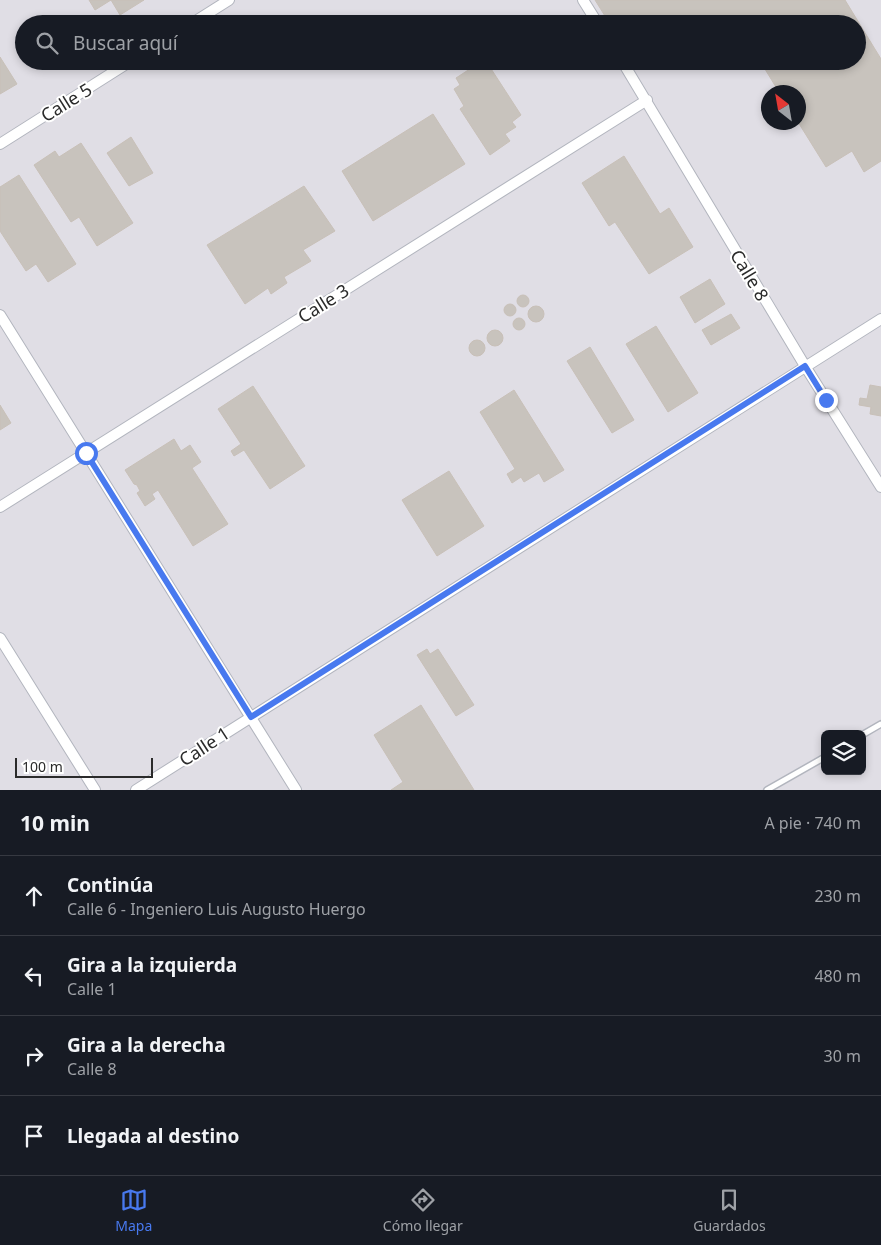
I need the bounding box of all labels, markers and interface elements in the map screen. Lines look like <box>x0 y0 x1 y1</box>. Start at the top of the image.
search box <box>15 15 866 70</box>
icon: search <box>33 29 61 57</box>
text: Buscar aquí <box>73 30 178 56</box>
street label: Calle 5 <box>36 77 96 127</box>
north arrow <box>761 85 806 130</box>
street label: Calle 8 <box>725 245 775 305</box>
street label: Calle 3 <box>293 278 353 328</box>
route end <box>815 389 838 412</box>
route start <box>75 442 98 465</box>
street label: Calle 1 <box>174 721 234 771</box>
map controls <box>821 730 866 775</box>
button: layers <box>821 730 866 775</box>
scale bar <box>15 755 152 778</box>
text: 100 m <box>22 757 63 776</box>
text: 10 min <box>20 809 90 837</box>
text: A pie · 740 m <box>764 812 861 834</box>
text: Continúa <box>67 872 153 898</box>
icon: ahead <box>20 882 48 910</box>
text: 230 m <box>814 885 861 907</box>
text: Calle 6 - Ingeniero Luis Augusto Huergo <box>67 898 366 920</box>
text: Gira a la izquierda <box>67 952 237 978</box>
icon: left <box>20 962 48 990</box>
text: 480 m <box>814 965 861 987</box>
text: Calle 1 <box>67 978 117 1000</box>
text: Gira a la derecha <box>67 1032 226 1058</box>
icon: right <box>20 1042 48 1070</box>
text: 30 m <box>824 1045 861 1067</box>
text: Calle 8 <box>67 1058 117 1080</box>
icon: arrive <box>20 1122 48 1150</box>
text: Llegada al destino <box>67 1123 239 1149</box>
tab: Mapa <box>115 1186 152 1235</box>
tab: Cómo llegar <box>383 1186 463 1235</box>
tab: Guardados <box>693 1186 766 1235</box>

